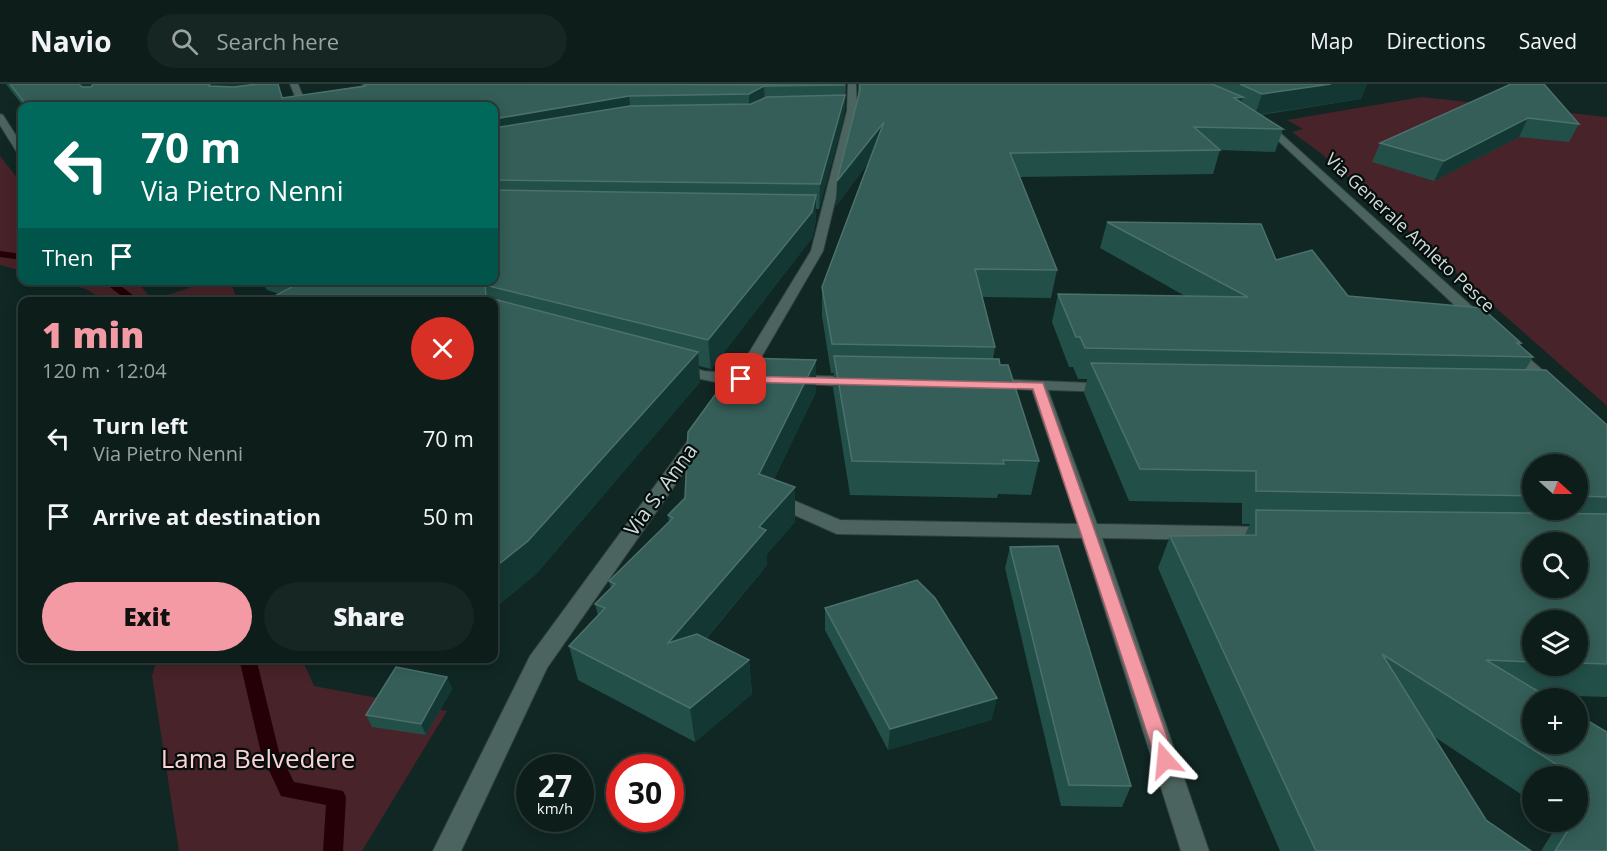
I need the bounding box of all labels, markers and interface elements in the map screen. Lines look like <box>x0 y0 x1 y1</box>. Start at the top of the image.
search box <box>147 14 567 68</box>
text: Navio <box>30 22 111 60</box>
icon: search <box>168 25 201 58</box>
text: Search here <box>216 26 339 56</box>
text: Map <box>1310 27 1353 55</box>
text: Directions <box>1386 27 1486 55</box>
text: Saved <box>1519 27 1577 55</box>
text: 70 m <box>141 118 241 175</box>
icon: left <box>42 126 120 204</box>
street label: Via Generale Amleto Pesce <box>1321 147 1501 317</box>
text: Via Pietro Nenni <box>141 172 344 209</box>
icon: arrive <box>105 240 138 273</box>
text: Then <box>42 242 93 272</box>
text: 1 min <box>42 310 144 359</box>
button: close <box>411 317 474 380</box>
pin <box>715 353 766 404</box>
text: 120 m · 12:04 <box>42 357 167 384</box>
icon: arrive <box>724 362 757 395</box>
text: Turn left <box>93 410 188 440</box>
icon: left <box>42 422 75 455</box>
text: 70 m <box>423 423 474 453</box>
street label: Via S. Anna <box>617 437 703 541</box>
text: Via Pietro Nenni <box>93 440 243 467</box>
north arrow <box>1522 454 1588 520</box>
map controls <box>1522 454 1588 832</box>
icon: arrive <box>42 500 75 533</box>
text: Arrive at destination <box>93 501 321 531</box>
text: 50 m <box>423 501 474 531</box>
button: search <box>1522 532 1588 598</box>
button: Exit <box>42 582 252 651</box>
button: Share <box>264 582 474 651</box>
button: layers <box>1522 610 1588 676</box>
button: + <box>1522 688 1588 754</box>
position arrow <box>1133 728 1197 792</box>
park label: Lama Belvedere <box>161 740 355 776</box>
speed limit sign: 30 <box>606 754 684 832</box>
text: 27 <box>538 765 572 806</box>
button: − <box>1522 766 1588 832</box>
text: km/h <box>537 798 573 818</box>

